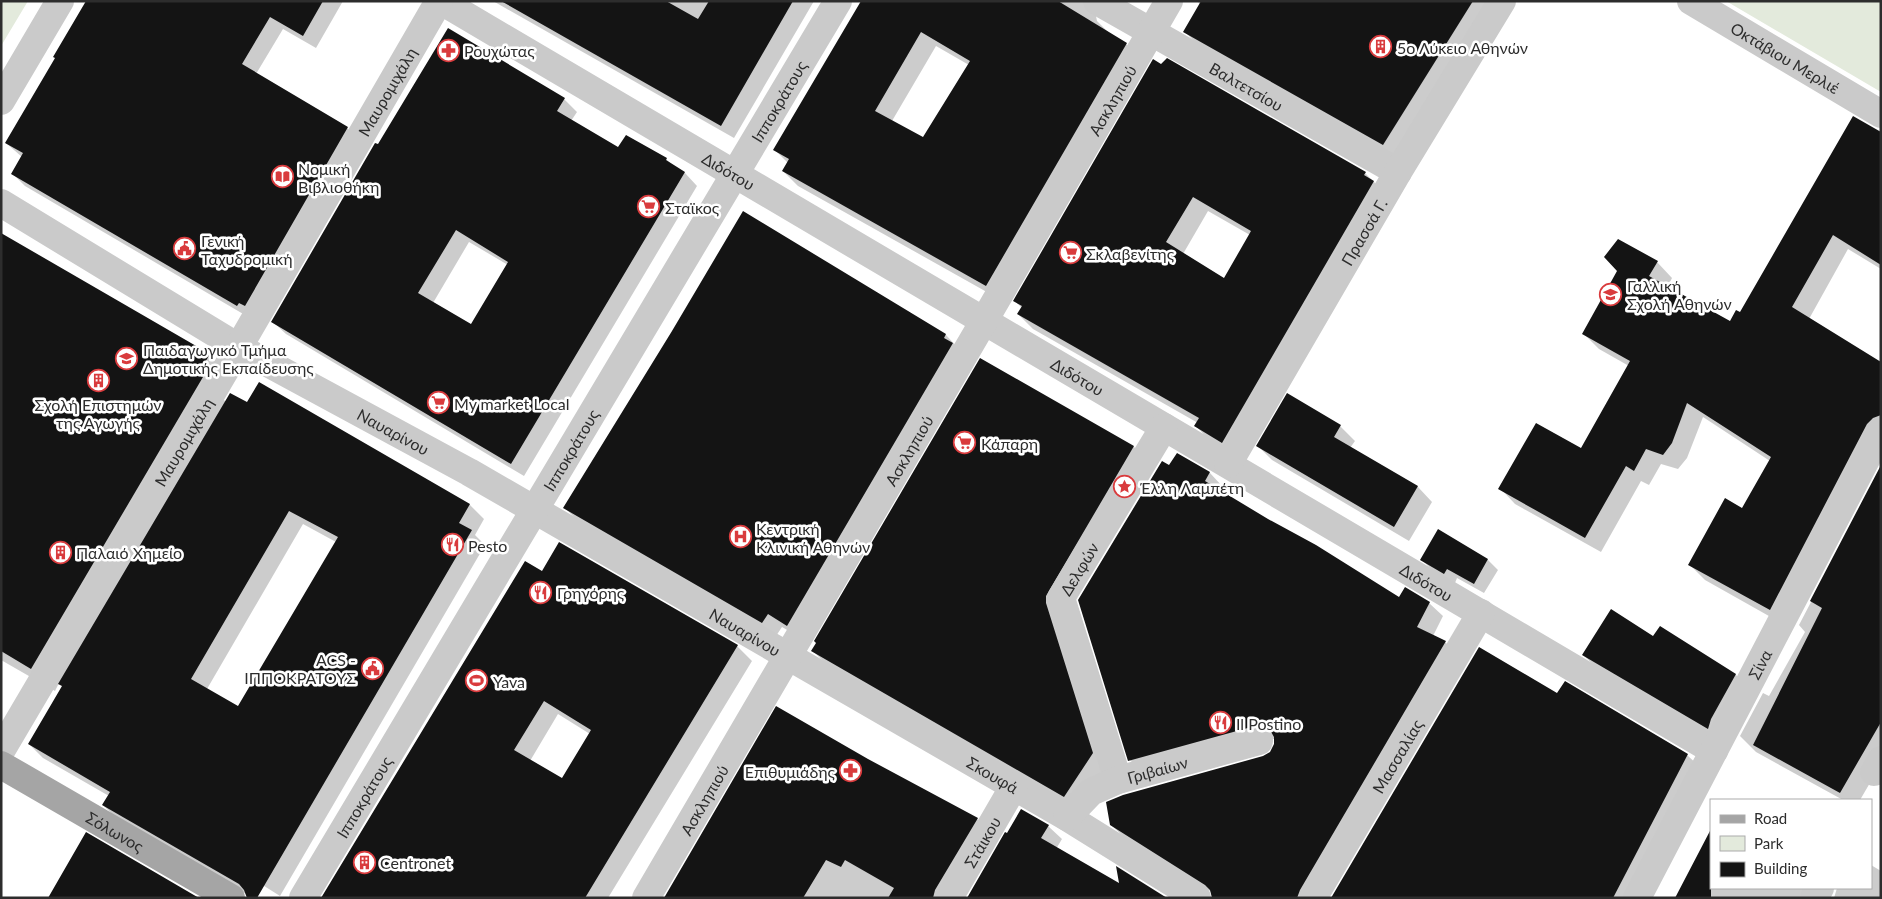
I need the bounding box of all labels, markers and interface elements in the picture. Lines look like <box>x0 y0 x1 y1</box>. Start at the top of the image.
street label: Οκτάβιου Μερλιέ <box>1728 18 1843 97</box>
building icon: 5ο Λύκειο Αθηνών <box>1369 35 1393 59</box>
pharmacy icon: Ρουχώτας <box>436 38 460 62</box>
place label: 5ο Λύκειο Αθηνών <box>1397 38 1528 57</box>
place label: Ρουχώτας <box>464 41 535 60</box>
street label: Μαυρομιχάλη <box>353 44 420 139</box>
street label: Ιπποκράτους <box>747 56 810 145</box>
street label: Βαλτετσίου <box>1207 58 1286 114</box>
street label: Ασκληπιού <box>1084 61 1140 139</box>
street label: Διδότου <box>699 148 758 193</box>
place label: Νομική Βιβλιοθήκη <box>298 159 379 196</box>
library icon: Νομική Βιβλιοθήκη <box>270 165 294 189</box>
supermarket icon: Σταϊκος <box>637 195 661 219</box>
street label: Πρασσά Γ. <box>1336 195 1390 268</box>
place label: Σταϊκος <box>665 198 720 217</box>
place label: Γενική Ταχυδρομική <box>201 231 293 268</box>
public building icon: Γενική Ταχυδρομική <box>173 237 197 261</box>
supermarket icon: Σκλαβενίτης <box>1058 241 1082 265</box>
place label: Σκλαβενίτης <box>1086 244 1175 263</box>
place label: Γαλλική Σχολή Αθηνών <box>1627 276 1732 313</box>
school or university icon: Γαλλική Σχολή Αθηνών <box>1599 282 1623 306</box>
place label: Παιδαγωγικό Τμήμα Δημοτικής Εκπαίδευσης <box>143 340 314 377</box>
school or university icon: Παιδαγωγικό Τμήμα Δημοτικής Εκπαίδευσης <box>115 346 139 370</box>
street label: Διδότου <box>1048 353 1107 399</box>
building icon: Σχολή Επιστημών της Αγωγής <box>86 368 110 392</box>
supermarket icon: My market Local <box>426 391 450 415</box>
street label: Μαυρομιχάλη <box>150 394 217 489</box>
place label: My market Local <box>454 394 570 413</box>
place label: Σχολή Επιστημών της Αγωγής <box>34 395 162 432</box>
street label: Ναυαρίνου <box>354 404 433 458</box>
street label: Ιπποκράτους <box>539 405 602 494</box>
street label: Ασκληπιού <box>880 412 936 489</box>
supermarket icon: Κάπαρη <box>953 431 977 455</box>
place label: Κάπαρη <box>981 434 1038 453</box>
place icon: Έλλη Λαμπέτη <box>1112 475 1136 499</box>
place label: Έλλη Λαμπέτη <box>1140 478 1244 497</box>
place label: Κεντρική Κλινική Αθηνών <box>756 519 870 556</box>
hospital icon: Κεντρική Κλινική Αθηνών <box>728 525 752 549</box>
restaurant icon: Pesto <box>440 533 464 557</box>
place label: Pesto <box>468 536 507 555</box>
street label: Δελφών <box>1055 539 1102 599</box>
building icon: Παλαιό Χημείο <box>48 540 72 564</box>
place label: Παλαιό Χημείο <box>76 543 182 562</box>
street label: Διδότου <box>1397 559 1456 605</box>
restaurant icon: Γρηγόρης <box>529 580 553 604</box>
place label: Γρηγόρης <box>557 583 625 602</box>
street label: Ναυαρίνου <box>706 604 784 659</box>
street label: Σίνα <box>1744 645 1775 682</box>
place label: ACS - ΙΠΠΟΚΡΑΤΟΥΣ <box>244 650 356 687</box>
public building icon: ACS - ΙΠΠΟΚΡΑΤΟΥΣ <box>360 656 384 680</box>
sports icon: Yava <box>465 669 489 693</box>
place label: Yava <box>493 672 525 691</box>
restaurant icon: Il Postino <box>1208 711 1232 735</box>
place label: Il Postino <box>1236 714 1301 733</box>
street label: Μασσαλίας <box>1368 715 1426 796</box>
street label: Ιπποκράτους <box>332 752 395 841</box>
street label: Σκουφά <box>964 752 1023 797</box>
street label: Γριβαίων <box>1125 752 1190 787</box>
pharmacy icon: Επιθυμιάδης <box>839 759 863 783</box>
street label: Ασκληπιού <box>676 761 732 838</box>
place label: Επιθυμιάδης <box>745 762 836 781</box>
legend <box>1710 799 1872 889</box>
street label: Σόλωνος <box>83 807 148 855</box>
text: Road <box>1754 809 1787 827</box>
street label: Στάικου <box>959 813 1004 871</box>
text: Park <box>1754 834 1784 852</box>
building icon: Centronet <box>352 850 376 874</box>
place label: Centronet <box>380 853 451 872</box>
text: Building <box>1754 859 1807 877</box>

